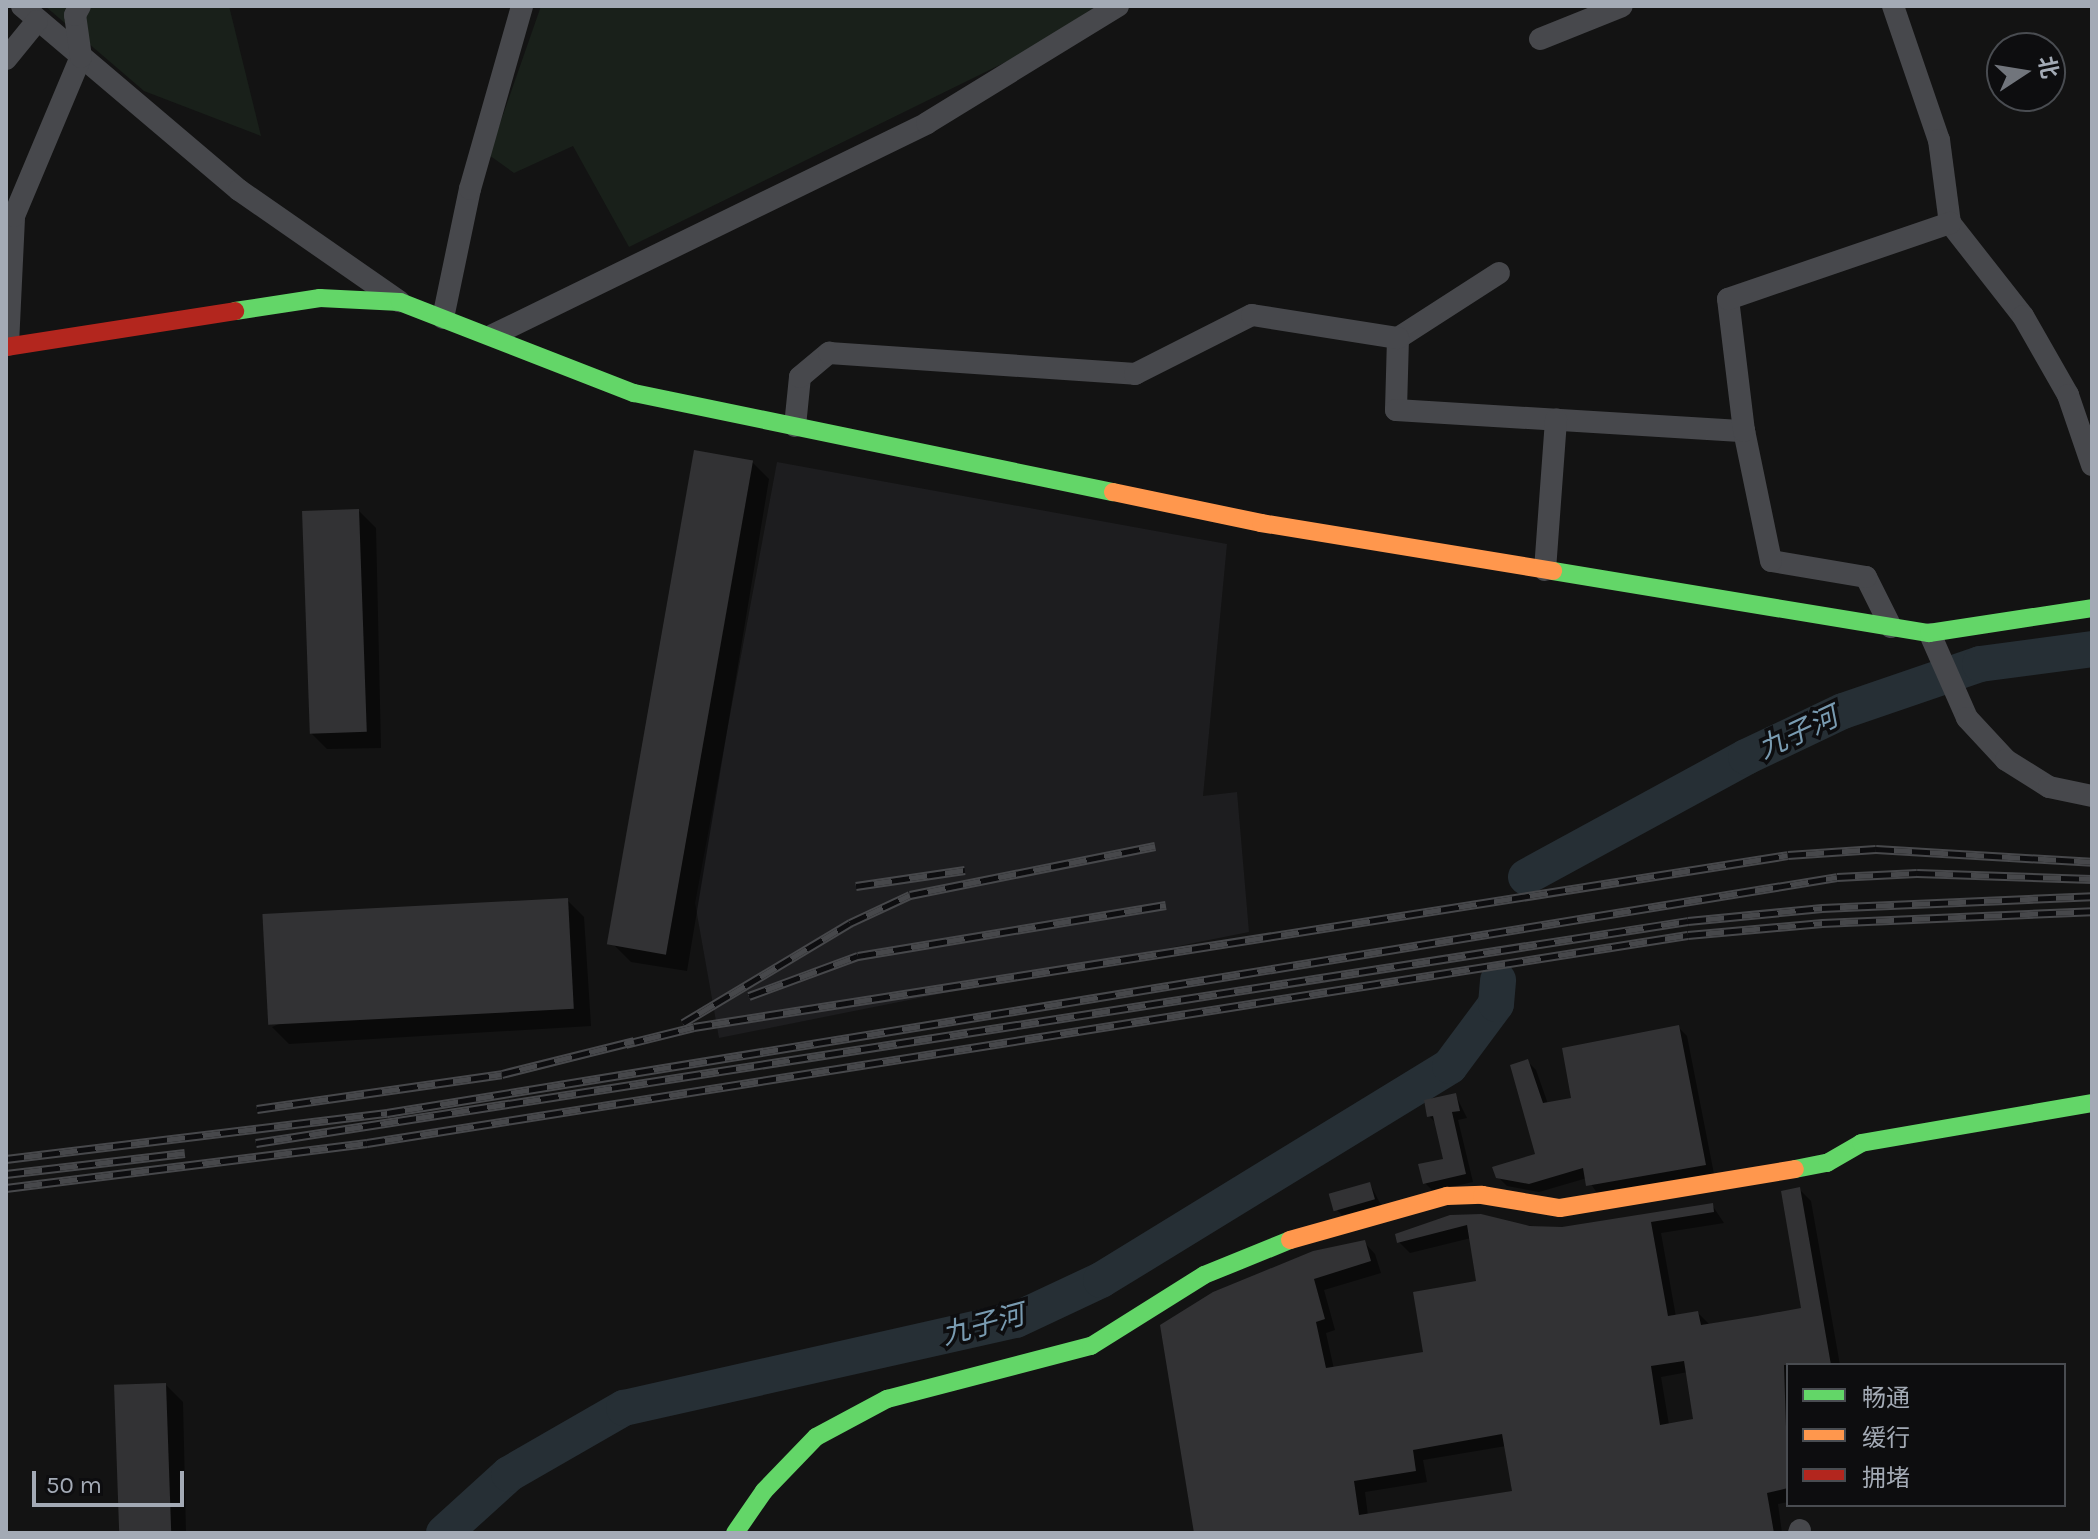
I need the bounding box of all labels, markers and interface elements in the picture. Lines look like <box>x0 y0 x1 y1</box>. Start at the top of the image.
north arrow <box>1986 32 2066 112</box>
text: 北 <box>2033 54 2063 81</box>
water label: 九子河 <box>1753 700 1843 766</box>
water label: 九子河 <box>938 1298 1028 1352</box>
legend <box>1786 1363 2066 1507</box>
text: 畅通 <box>1862 1384 1910 1412</box>
text: 缓行 <box>1862 1424 1910 1452</box>
scale bar <box>36 1455 188 1505</box>
text: 拥堵 <box>1862 1464 1910 1492</box>
text: 50 m <box>46 1471 102 1499</box>

